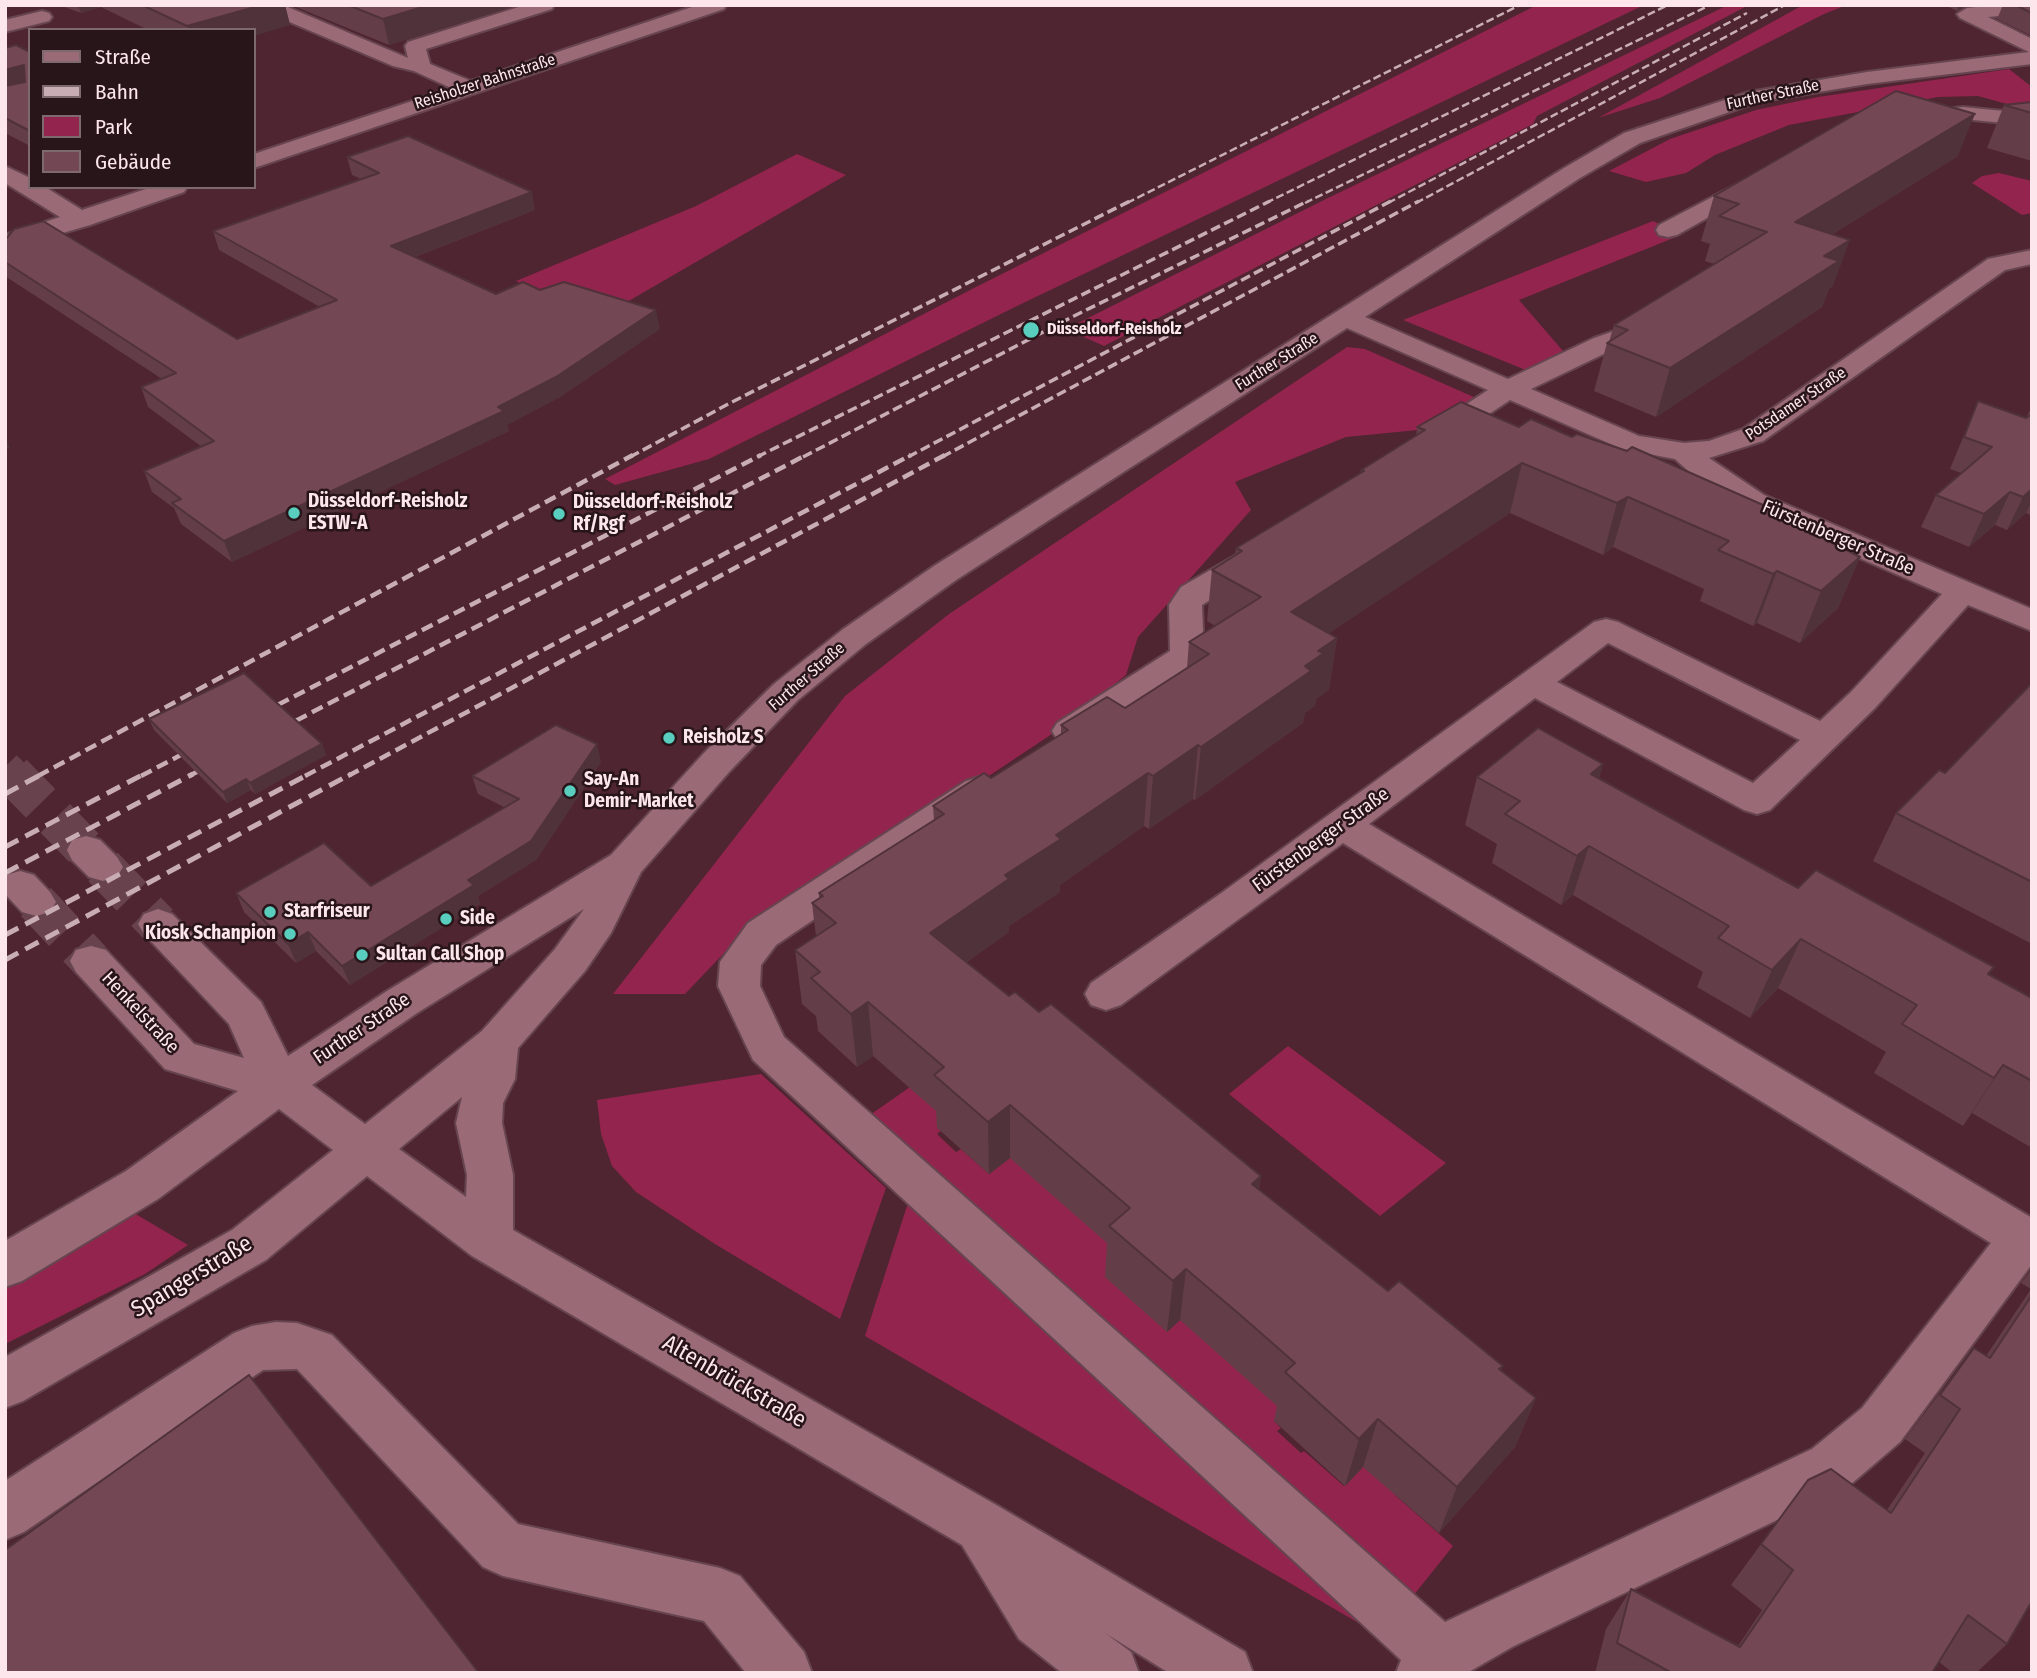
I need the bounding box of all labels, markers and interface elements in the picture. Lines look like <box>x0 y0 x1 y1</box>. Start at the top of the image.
legend <box>28 28 256 189</box>
text: Straße <box>95 44 151 70</box>
street label: Reisholzer Bahnstraße <box>412 50 558 114</box>
street label: Further Straße <box>1725 76 1821 114</box>
text: Bahn <box>95 79 139 105</box>
text: Park <box>95 114 132 140</box>
text: Gebäude <box>95 149 171 175</box>
marker: Düsseldorf-Reisholz <box>1021 320 1041 340</box>
place label: Düsseldorf-Reisholz <box>1047 320 1181 340</box>
street label: Further Straße <box>1232 329 1322 395</box>
street label: Potsdamer Straße <box>1742 363 1850 445</box>
place label: Düsseldorf-Reisholz ESTW-A <box>308 491 468 535</box>
place label: Düsseldorf-Reisholz Rf/Rgf <box>573 492 733 536</box>
street label: Fürstenberger Straße <box>1759 496 1917 580</box>
marker: Düsseldorf-Reisholz ESTW-A <box>286 505 302 521</box>
marker: Düsseldorf-Reisholz Rf/Rgf <box>551 506 567 522</box>
street label: Further Straße <box>765 639 849 715</box>
place label: Reisholz S <box>683 727 764 749</box>
marker: Reisholz S <box>661 730 677 746</box>
place label: Say-An Demir-Market <box>584 769 694 813</box>
marker: Say-An Demir-Market <box>562 783 578 799</box>
street label: Fürstenberger Straße <box>1248 783 1394 897</box>
place label: Starfriseur <box>284 901 370 923</box>
marker: Starfriseur <box>262 904 278 920</box>
place label: Side <box>460 908 495 930</box>
marker: Side <box>438 911 454 927</box>
place label: Kiosk Schanpion <box>145 923 276 945</box>
marker: Kiosk Schanpion <box>282 926 298 942</box>
place label: Sultan Call Shop <box>376 944 504 966</box>
marker: Sultan Call Shop <box>354 947 370 963</box>
street label: Henkelstraße <box>96 967 184 1059</box>
street label: Further Straße <box>309 988 415 1070</box>
street label: Spangerstraße <box>127 1230 257 1324</box>
street label: Altenbrückstraße <box>657 1330 811 1434</box>

